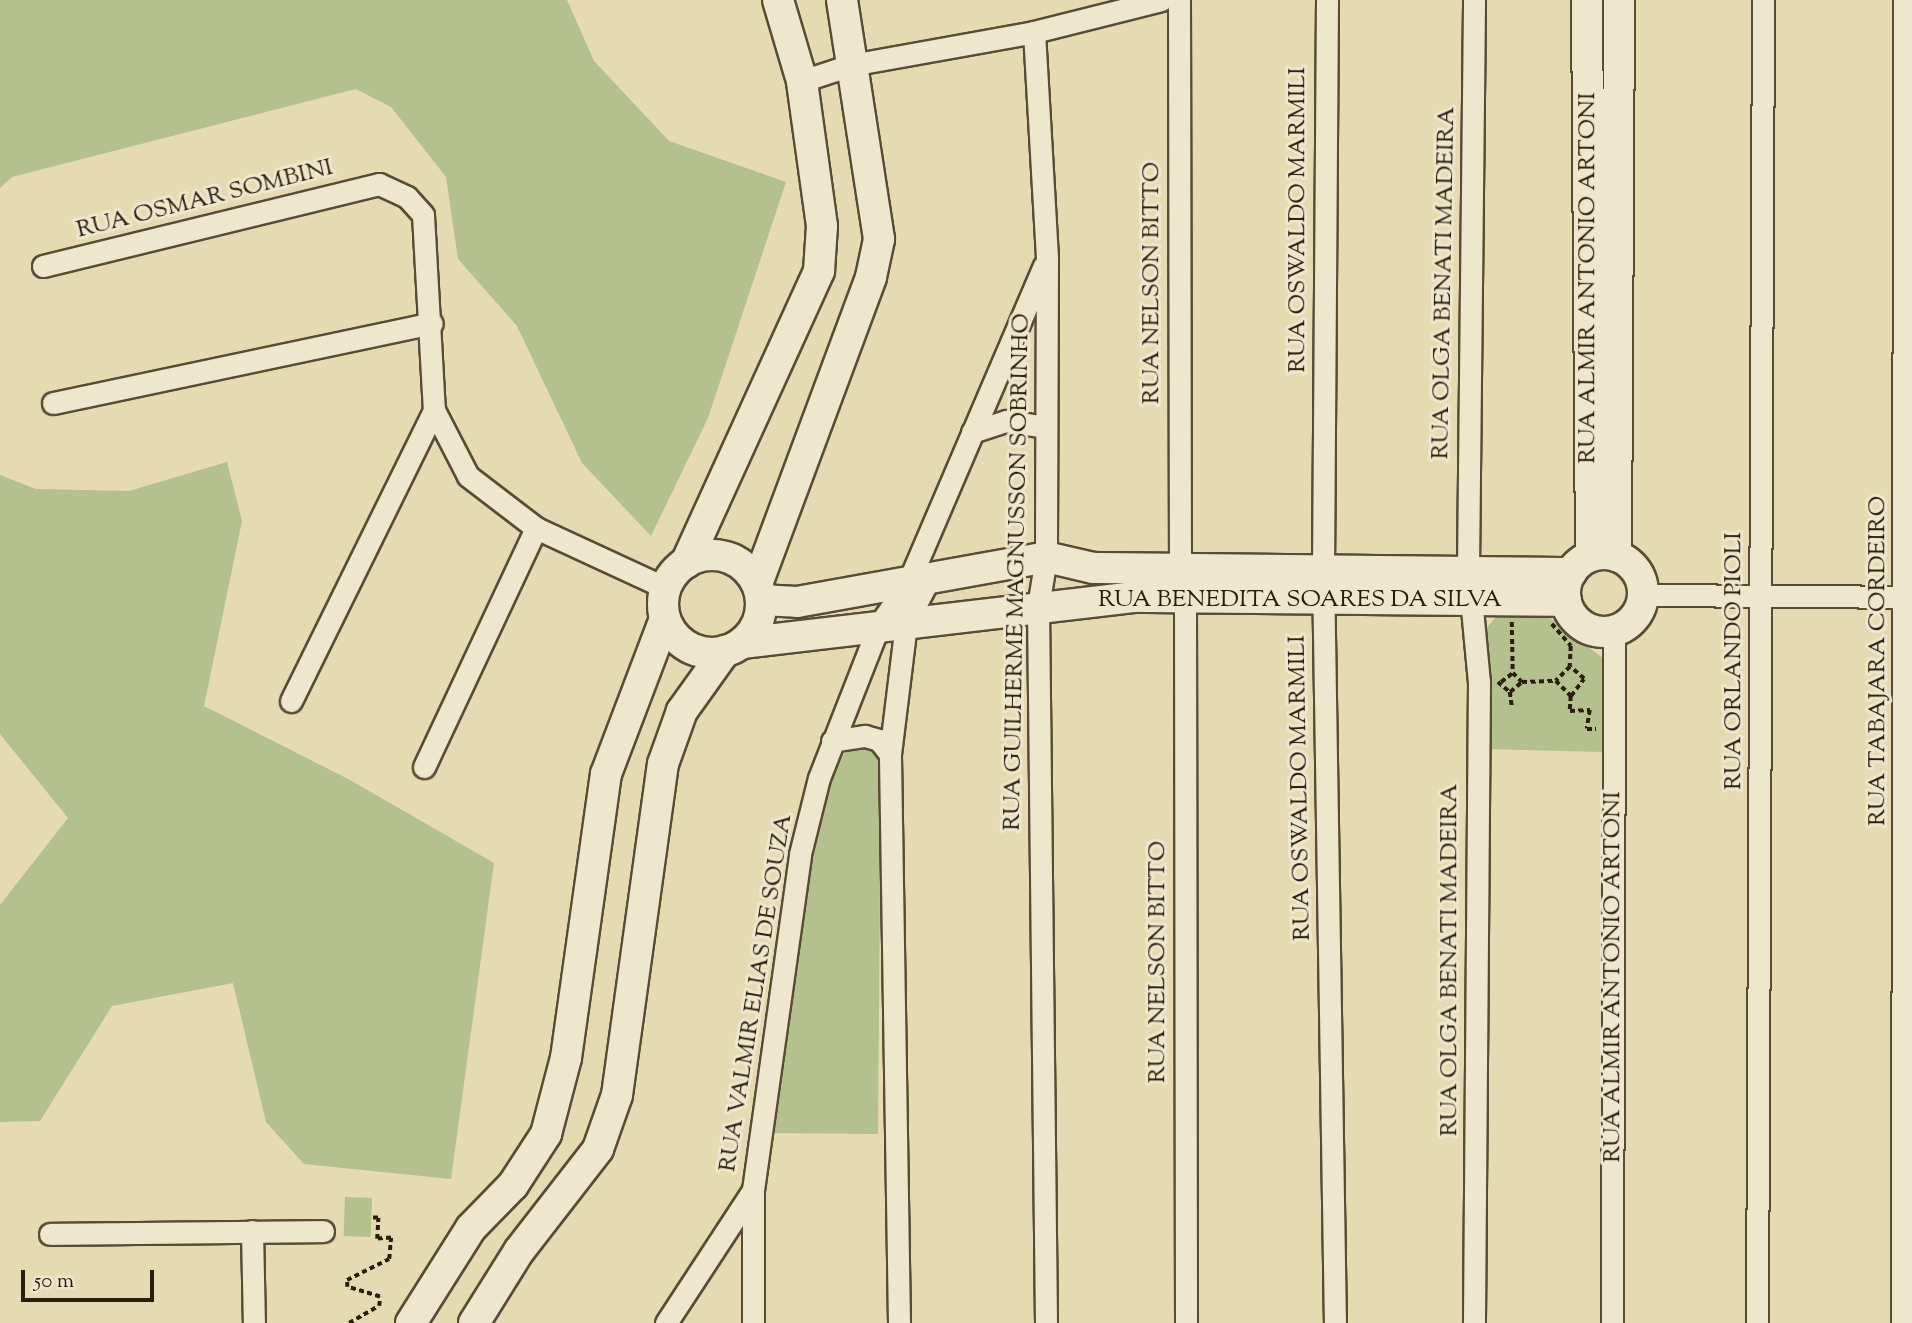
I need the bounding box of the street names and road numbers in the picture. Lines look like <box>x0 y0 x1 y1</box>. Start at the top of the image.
street label: RUA OSWALDO MARMILI <box>1285 67 1313 373</box>
street label: RUA ALMIR ANTONIO ARTONI <box>1575 92 1603 464</box>
street label: RUA OLGA BENATI MADEIRA <box>1428 106 1462 460</box>
street label: RUA OSMAR SOMBINI <box>74 154 336 246</box>
street label: RUA NELSON BITTO <box>1139 162 1167 404</box>
street label: RUA GUILHERME MAGNUSSON SOBRINHO <box>999 313 1037 831</box>
street label: RUA TABAJARA CORDEIRO <box>1865 496 1893 826</box>
street label: RUA ORLANDO PIOLI <box>1721 532 1749 790</box>
street label: RUA BENEDITA SOARES DA SILVA <box>1098 587 1502 615</box>
street label: RUA OSWALDO MARMILI <box>1284 635 1318 941</box>
street label: RUA OLGA BENATI MADEIRA <box>1437 783 1465 1137</box>
street label: RUA ALMIR ANTONIO ARTONI <box>1600 791 1628 1163</box>
street label: RUA VALMIR ELIAS DE SOUZA <box>714 812 800 1174</box>
street label: RUA NELSON BITTO <box>1145 841 1173 1083</box>

